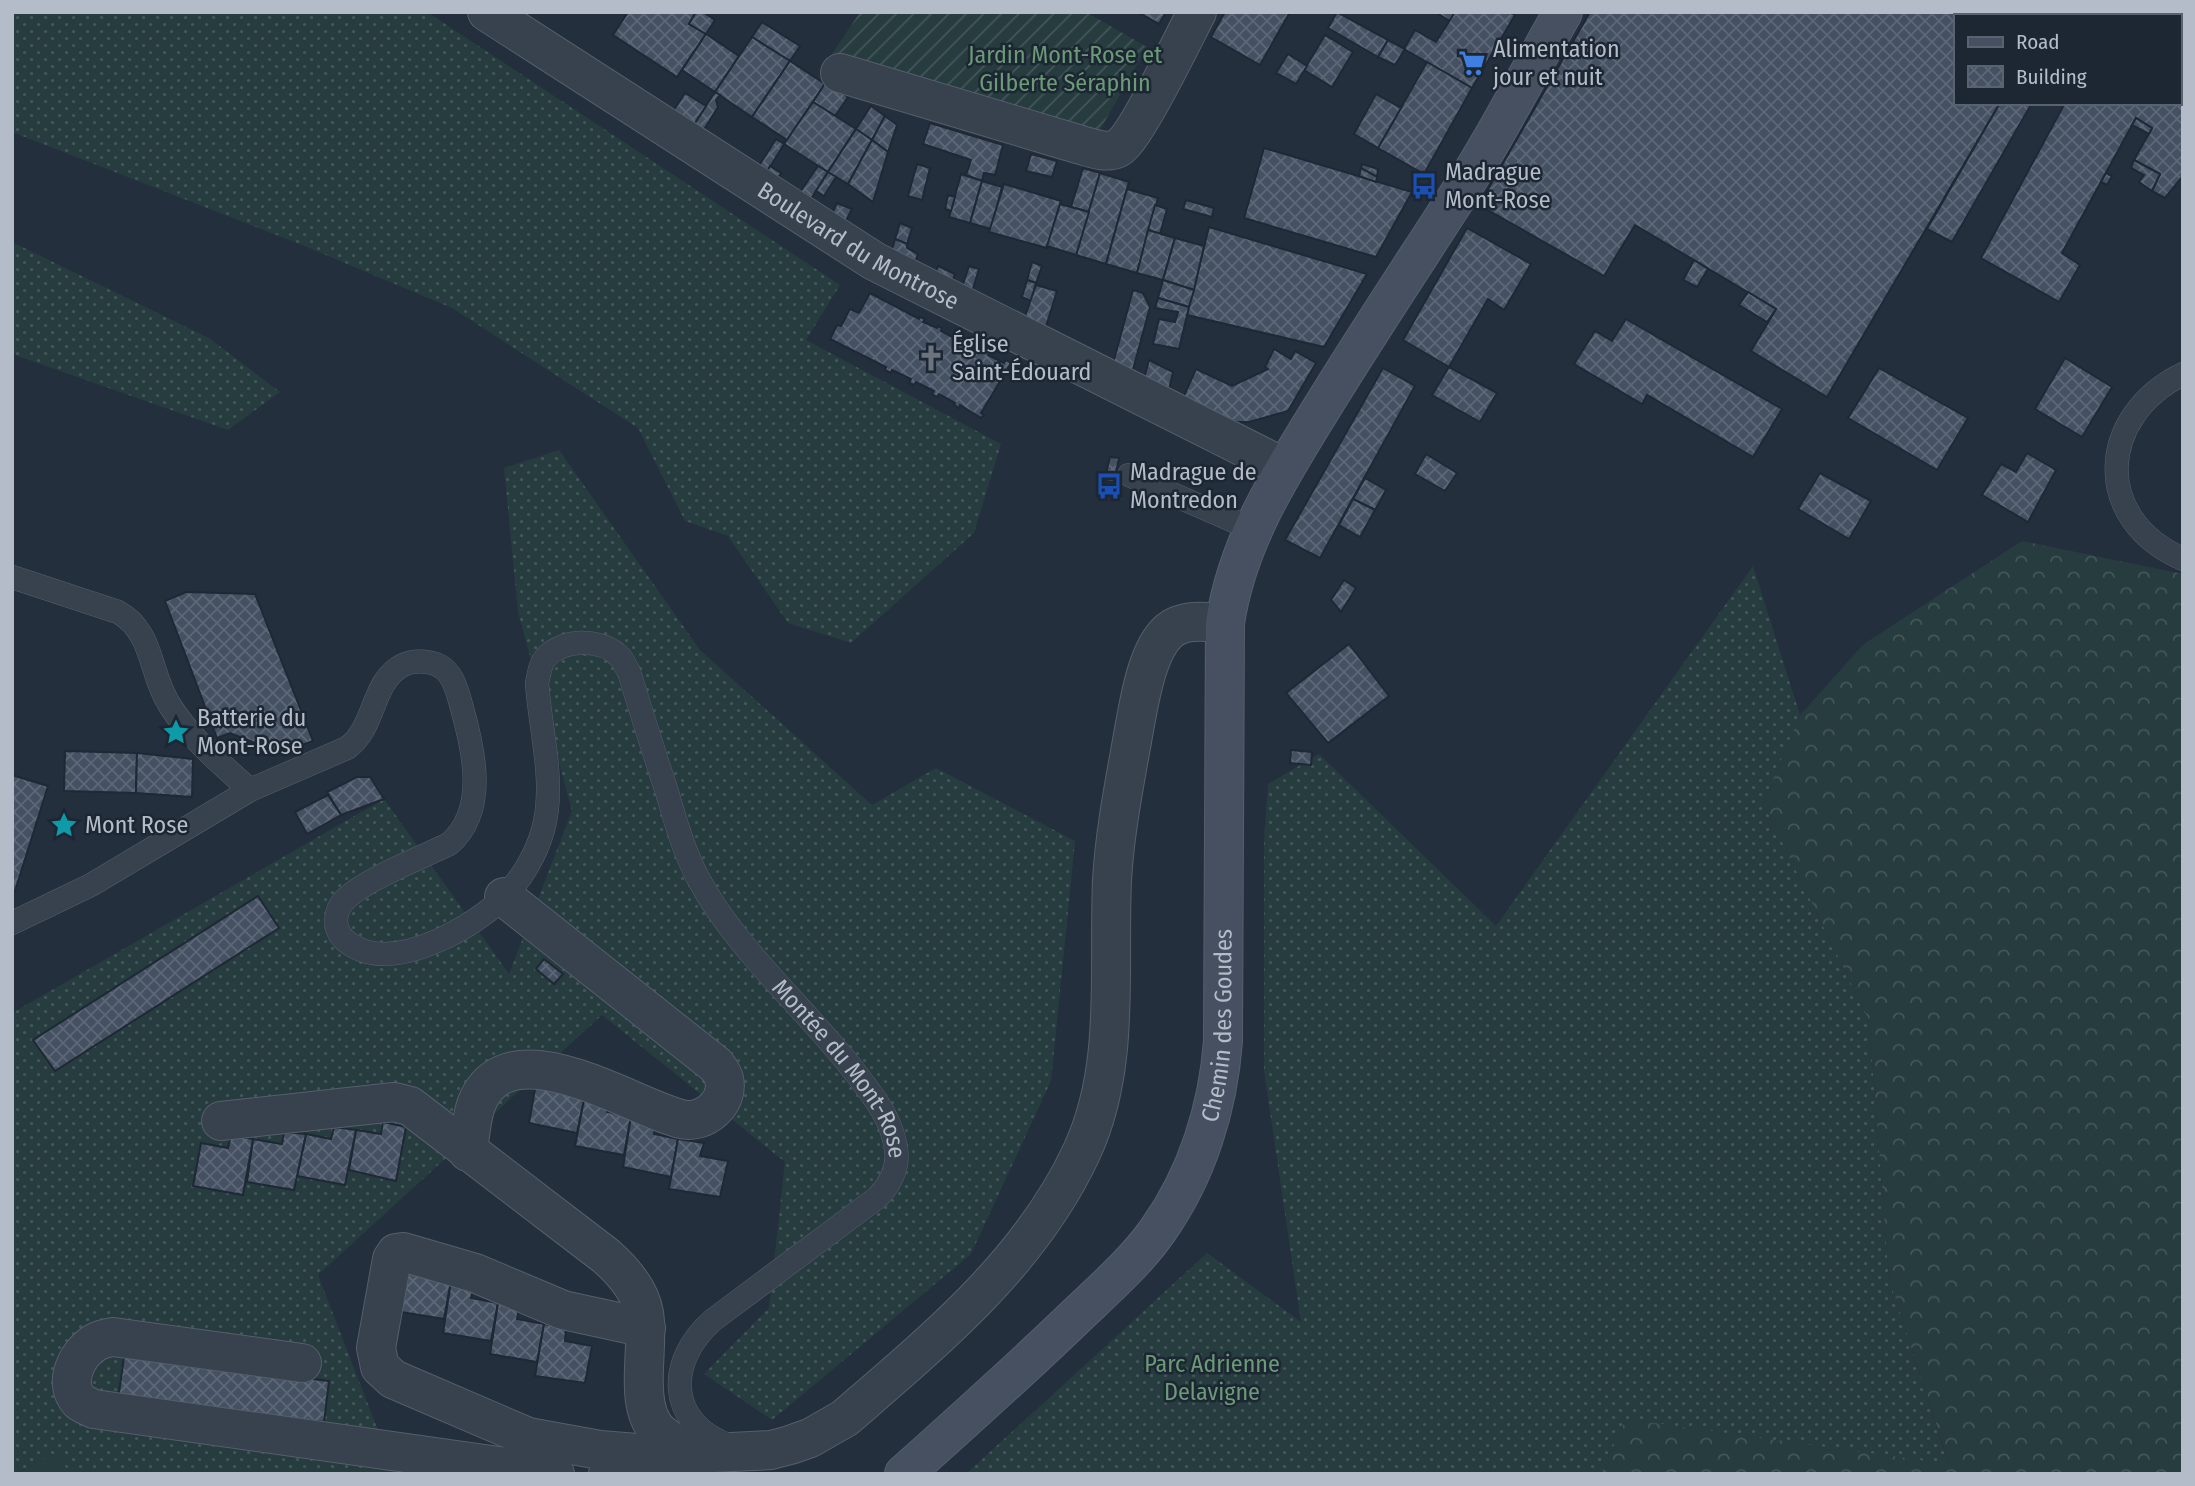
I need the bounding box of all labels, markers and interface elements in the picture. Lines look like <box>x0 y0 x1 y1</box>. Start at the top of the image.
legend <box>1954 14 2181 105</box>
text: Road <box>2016 29 2060 55</box>
place label: Alimentation jour et nuit <box>1492 35 1620 91</box>
park label: Jardin Mont-Rose et Gilberte Séraphin <box>968 41 1162 97</box>
supermarket icon: Alimentation jour et nuit <box>1457 48 1487 78</box>
text: Building <box>2016 64 2087 90</box>
place label: Madrague Mont-Rose <box>1445 158 1551 214</box>
bus stop icon: Madrague Mont-Rose <box>1409 171 1439 201</box>
street label: Boulevard du Montrose <box>753 176 963 315</box>
place label: Église Saint-Édouard <box>952 329 1091 386</box>
church icon: Église Saint-Édouard <box>916 343 946 373</box>
place label: Madrague de Montredon <box>1130 458 1257 514</box>
bus stop icon: Madrague de Montredon <box>1094 471 1124 501</box>
place label: Batterie du Mont-Rose <box>197 704 306 760</box>
place icon: Batterie du Mont-Rose <box>161 717 191 747</box>
place icon: Mont Rose <box>49 810 79 840</box>
place label: Mont Rose <box>85 811 188 839</box>
street label: Chemin des Goudes <box>1195 929 1238 1125</box>
street label: Montée du Mont-Rose <box>766 974 911 1159</box>
park label: Parc Adrienne Delavigne <box>1144 1350 1280 1406</box>

